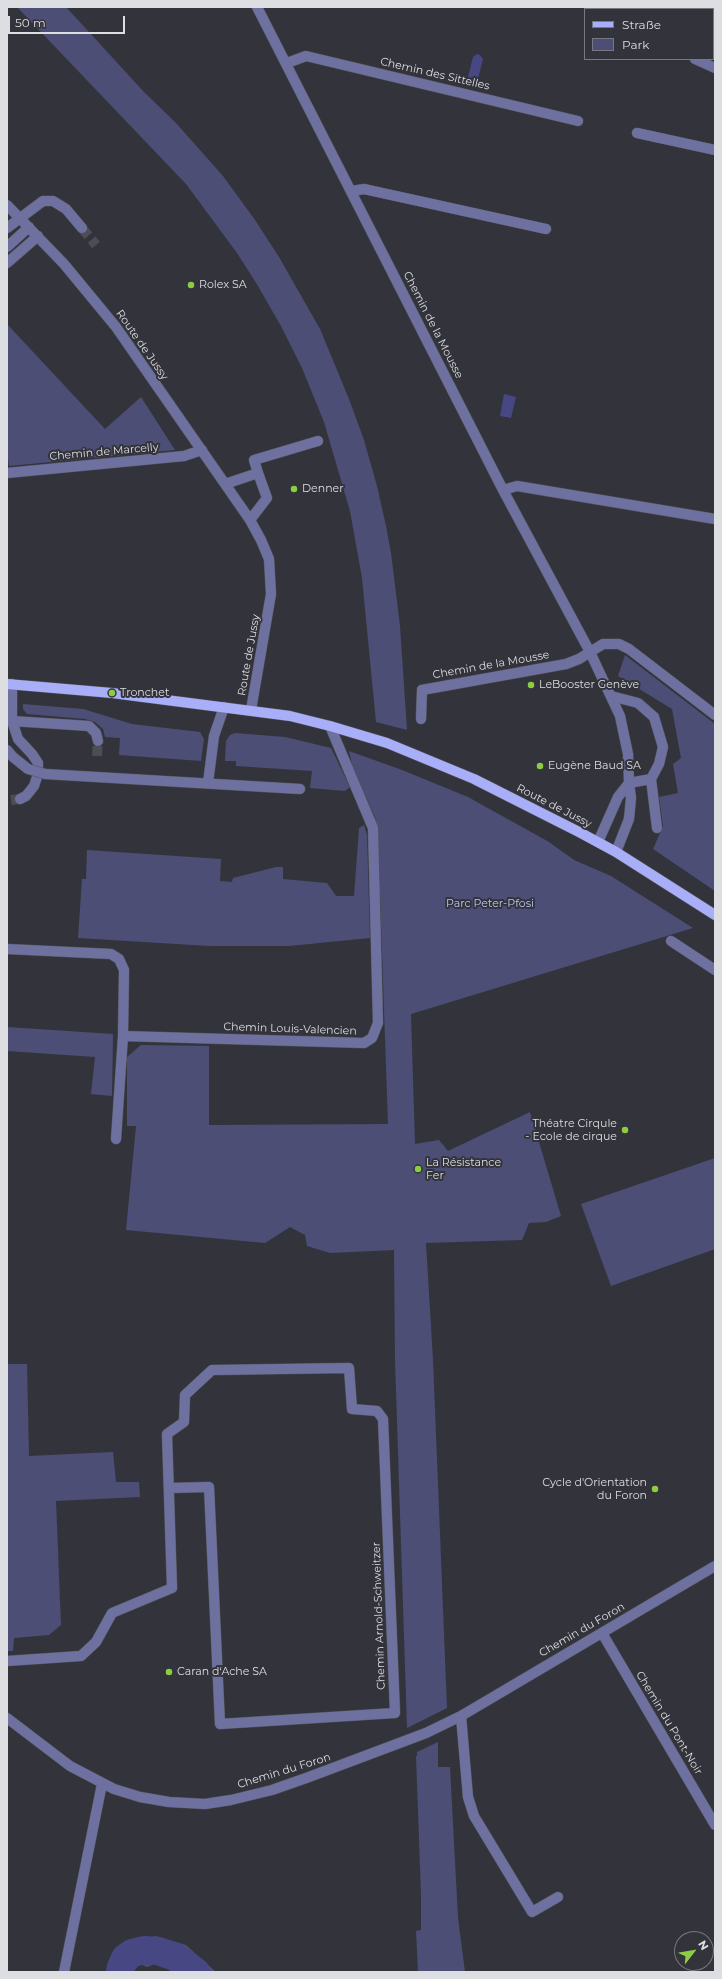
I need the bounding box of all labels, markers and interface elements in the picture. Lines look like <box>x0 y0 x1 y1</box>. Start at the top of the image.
scale bar <box>10 8 127 34</box>
legend <box>584 8 714 60</box>
text: 50 m <box>15 15 46 30</box>
text: Straße <box>622 17 661 32</box>
text: Park <box>622 37 649 52</box>
street label: Chemin des Sittelles <box>379 55 491 93</box>
street label: Chemin de la Mousse <box>400 269 466 381</box>
place label: Rolex SA <box>199 278 247 292</box>
marker: Rolex SA <box>186 280 196 290</box>
street label: Route de Jussy <box>113 307 171 383</box>
street label: Chemin de Marcelly <box>49 441 159 463</box>
place label: Denner <box>302 482 344 496</box>
marker: Denner <box>289 484 299 494</box>
street label: Route de Jussy <box>235 613 263 697</box>
street label: Chemin de la Mousse <box>432 648 550 682</box>
place label: LeBooster Genève <box>539 678 639 692</box>
marker: LeBooster Genève <box>526 680 536 690</box>
place label: Tronchet <box>120 686 169 700</box>
marker: Tronchet <box>107 688 117 698</box>
place label: Eugène Baud SA <box>548 759 641 773</box>
marker: Eugène Baud SA <box>535 761 545 771</box>
street label: Route de Jussy <box>514 781 594 831</box>
park label: Parc Peter-Pfosi <box>446 897 534 911</box>
street label: Chemin Louis-Valencien <box>223 1020 357 1038</box>
place label: Théatre Cirqule - Ecole de cirque <box>525 1117 617 1143</box>
marker: Théatre Cirqule - Ecole de cirque <box>620 1125 630 1135</box>
place label: La Résistance Fer <box>426 1156 501 1182</box>
marker: La Résistance Fer <box>413 1164 423 1174</box>
place label: Cycle d'Orientation du Foron <box>542 1476 647 1502</box>
marker: Cycle d'Orientation du Foron <box>650 1484 660 1494</box>
street label: Chemin Arnold-Schweitzer <box>370 1542 388 1690</box>
street label: Chemin du Foron <box>537 1600 627 1660</box>
place label: Caran d‘Ache SA <box>177 1665 267 1679</box>
marker: Caran d‘Ache SA <box>164 1667 174 1677</box>
street label: Chemin du Pont-Noir <box>633 1669 705 1777</box>
street label: Chemin du Foron <box>236 1751 332 1791</box>
north arrow <box>674 1931 714 1971</box>
text: N <box>695 1938 712 1953</box>

